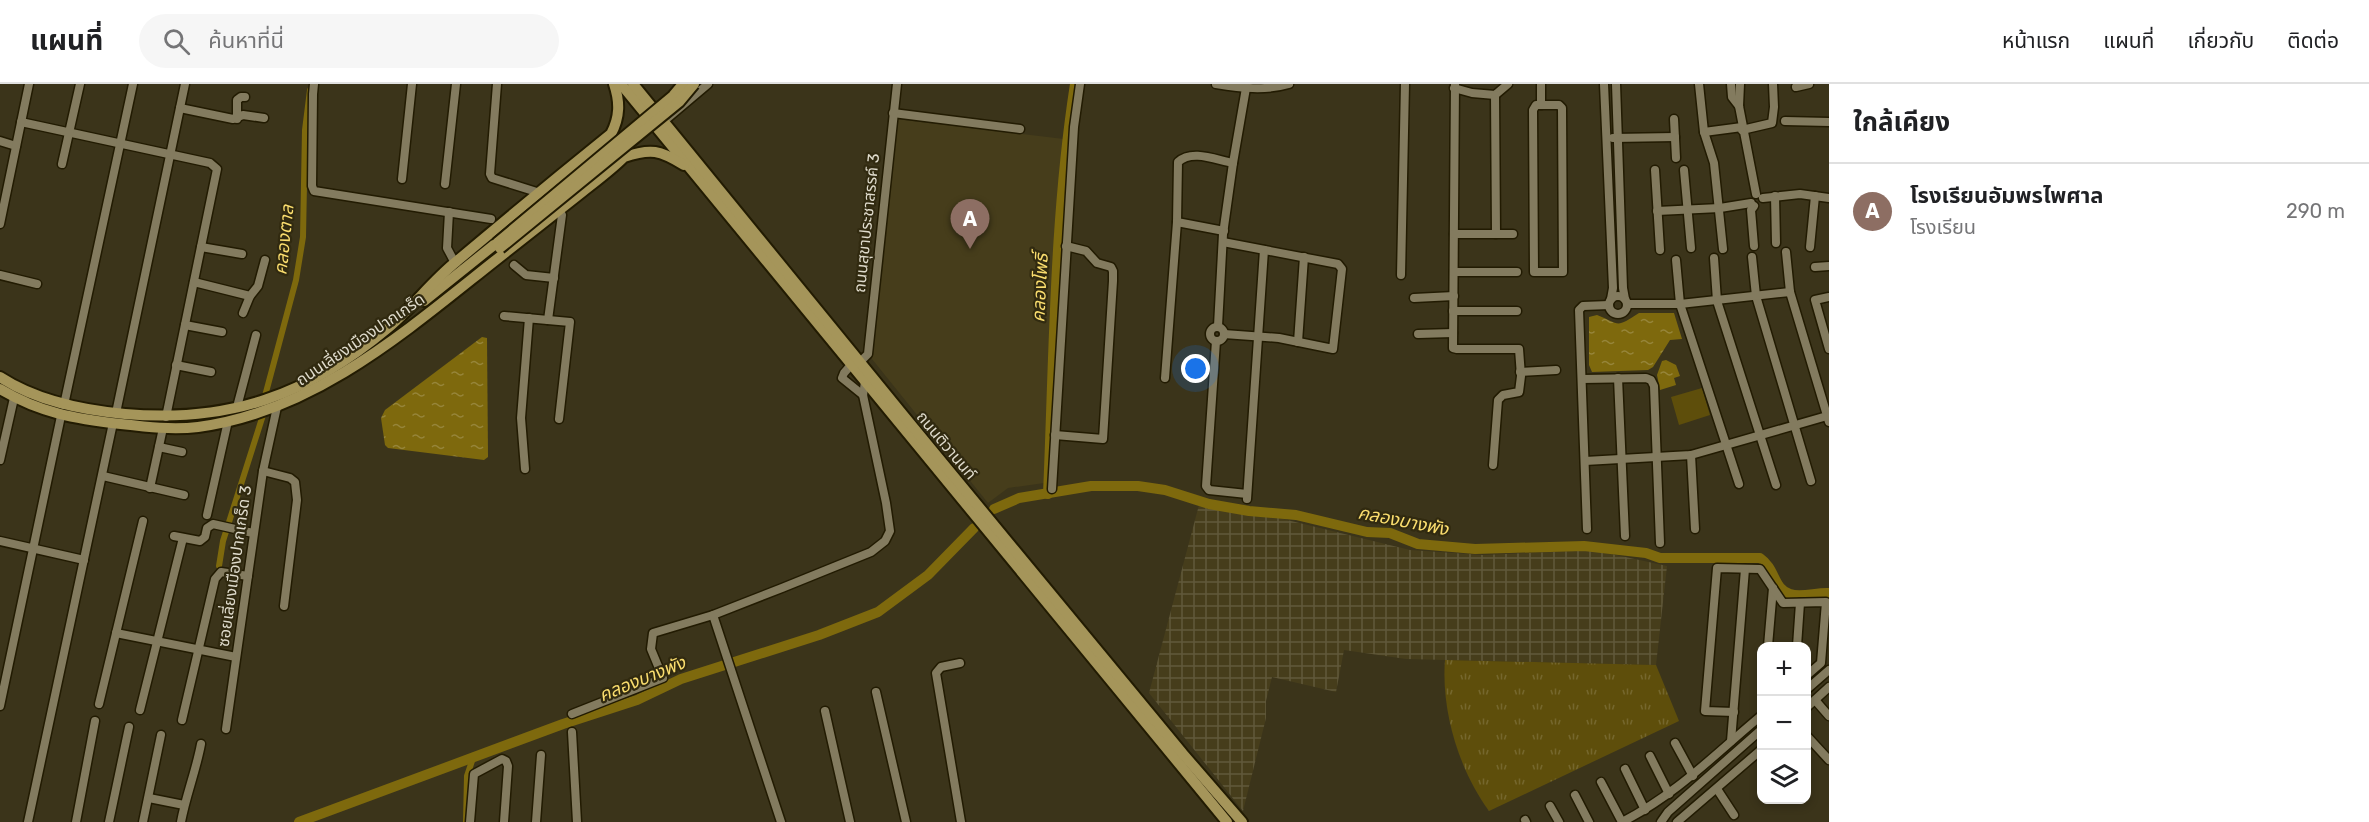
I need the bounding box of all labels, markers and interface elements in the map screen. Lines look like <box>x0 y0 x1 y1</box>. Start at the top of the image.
search box <box>139 14 559 68</box>
text: แผนที่ <box>30 24 103 57</box>
icon: search <box>160 25 193 58</box>
text: ค้นหาที่นี่ <box>208 27 284 54</box>
text: หน้าแรก <box>2002 28 2070 53</box>
text: แผนที่ <box>2103 28 2154 53</box>
text: เกี่ยวกับ <box>2187 28 2254 53</box>
text: ติดต่อ <box>2287 28 2339 53</box>
text: ใกล้เคียง <box>1853 107 1950 138</box>
street label: ถนนสุขาประชาสรรค์ 3 <box>850 152 883 294</box>
text: โรงเรียนอัมพรไพศาล <box>1910 182 2103 209</box>
text: A <box>1865 199 1880 223</box>
text: 290 m <box>2286 199 2345 223</box>
pin: A <box>950 200 990 249</box>
water label: คลองตาล <box>269 203 299 276</box>
text: โรงเรียน <box>1910 215 1976 239</box>
water label: คลองโพธิ์ <box>1027 248 1053 323</box>
street label: ถนนเลี่ยงเมืองปากเกร็ด <box>291 288 428 390</box>
your location <box>1181 354 1210 383</box>
street label: ถนนติวานนท์ <box>913 407 981 483</box>
street label: ซอยเลี่ยงเมืองปากเกร็ด 3 <box>212 484 255 648</box>
water label: คลองบางพัง <box>1356 501 1451 541</box>
map controls <box>1757 642 1811 804</box>
button: + <box>1757 642 1811 696</box>
water label: คลองบางพัง <box>596 651 690 706</box>
button: − <box>1757 696 1811 750</box>
button: layers <box>1757 750 1811 804</box>

